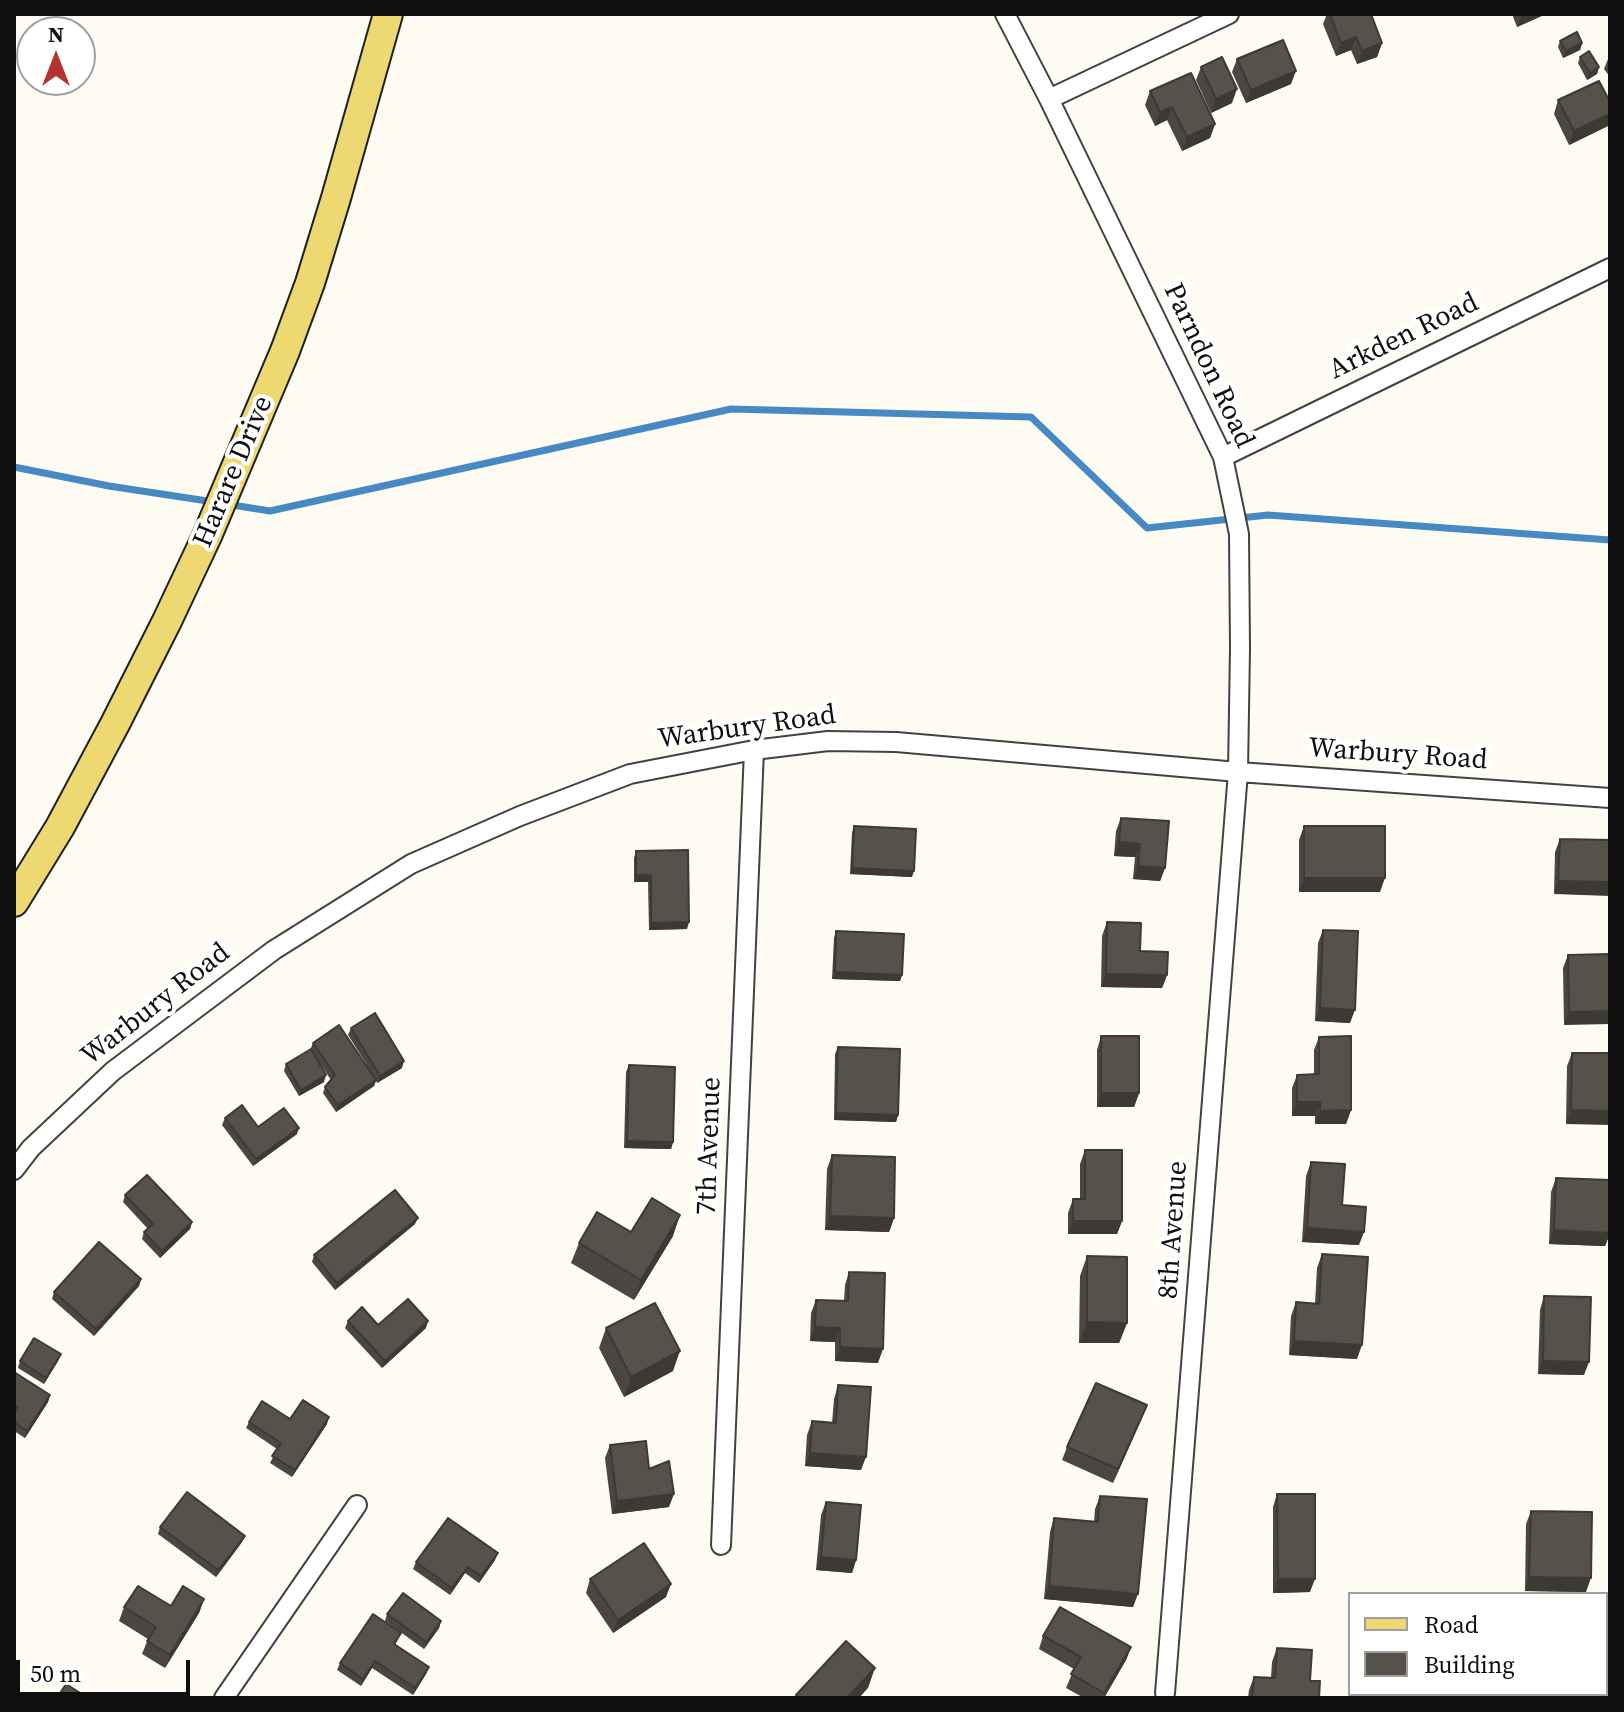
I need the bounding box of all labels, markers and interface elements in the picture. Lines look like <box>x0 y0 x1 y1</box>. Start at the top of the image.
north arrow <box>16 16 96 96</box>
text: N <box>48 19 64 49</box>
street label: Parndon Road <box>1155 278 1261 454</box>
street label: Arkden Road <box>1324 286 1484 388</box>
street label: Harare Drive <box>187 391 281 553</box>
street label: Warbury Road <box>656 699 838 757</box>
street label: Warbury Road <box>1307 732 1489 778</box>
street label: Warbury Road <box>75 937 237 1073</box>
street label: 7th Avenue <box>691 1076 729 1216</box>
street label: 8th Avenue <box>1152 1160 1196 1300</box>
legend <box>1348 1592 1608 1696</box>
text: Road <box>1424 1608 1478 1641</box>
scale bar <box>20 1644 194 1694</box>
text: Building <box>1424 1648 1515 1681</box>
text: 50 m <box>30 1657 81 1690</box>

